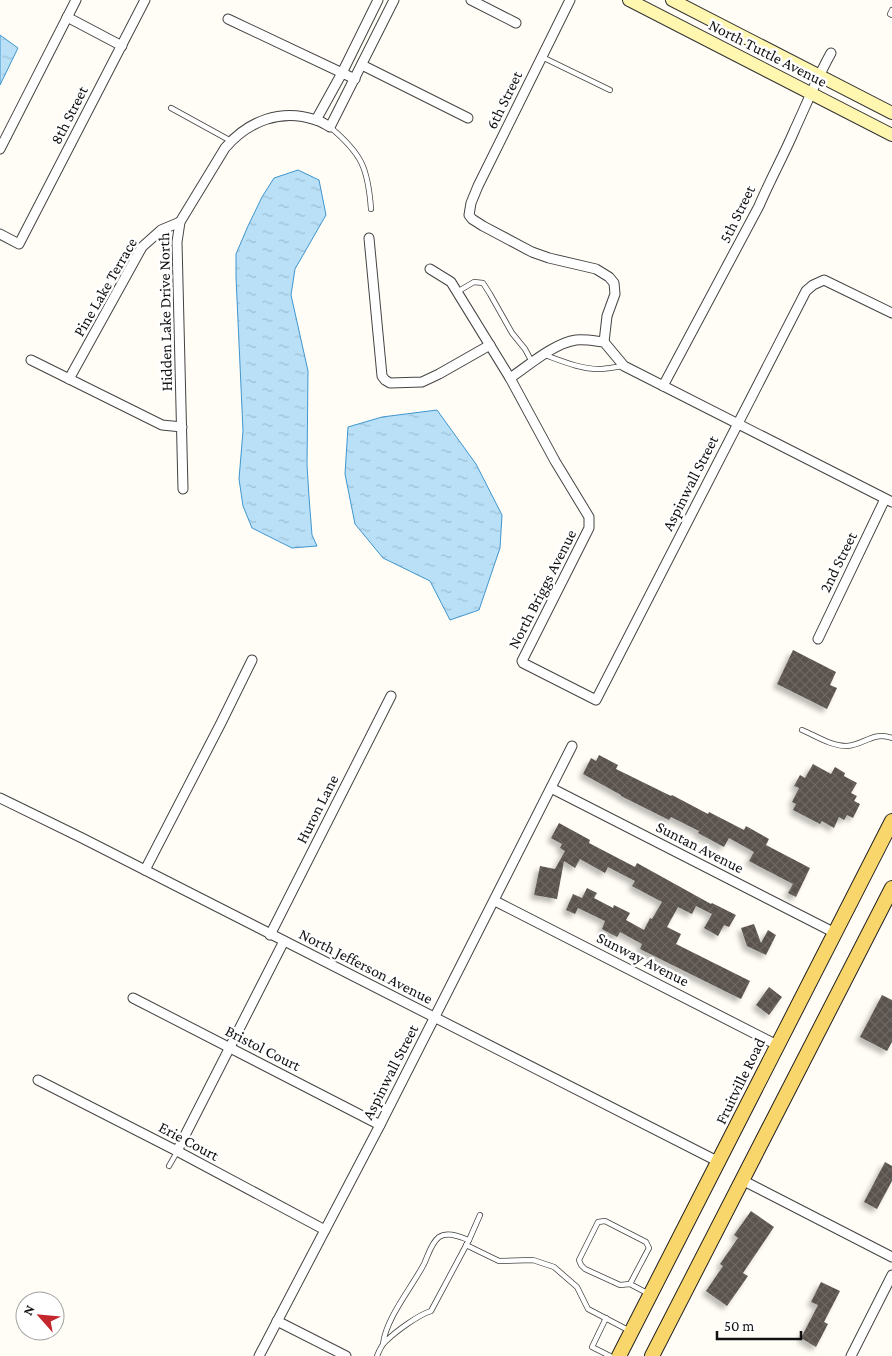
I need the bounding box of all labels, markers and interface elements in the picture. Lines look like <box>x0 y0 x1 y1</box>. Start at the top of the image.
street label: North Tuttle Avenue <box>706 16 830 90</box>
street label: 6th Street <box>483 68 526 132</box>
street label: 8th Street <box>47 82 91 147</box>
street label: 5th Street <box>716 182 759 246</box>
street label: Hidden Lake Drive North <box>155 232 175 392</box>
street label: Pine Lake Terrace <box>70 235 140 339</box>
street label: Aspinwall Street <box>659 432 722 534</box>
street label: North Briggs Avenue <box>505 527 580 652</box>
street label: 2nd Street <box>816 528 860 595</box>
street label: Huron Lane <box>292 772 342 846</box>
street label: Suntan Avenue <box>653 818 747 876</box>
street label: North Jefferson Avenue <box>296 925 436 1008</box>
street label: Sunway Avenue <box>594 928 692 990</box>
street label: Aspinwall Street <box>359 1021 422 1123</box>
street label: Bristol Court <box>223 1022 304 1075</box>
street label: Fruitville Road <box>712 1035 768 1127</box>
street label: Erie Court <box>156 1118 222 1164</box>
north arrow <box>15 1291 65 1341</box>
text: N <box>19 1302 38 1318</box>
scale bar <box>717 1308 801 1340</box>
text: 50 m <box>724 1318 754 1334</box>

